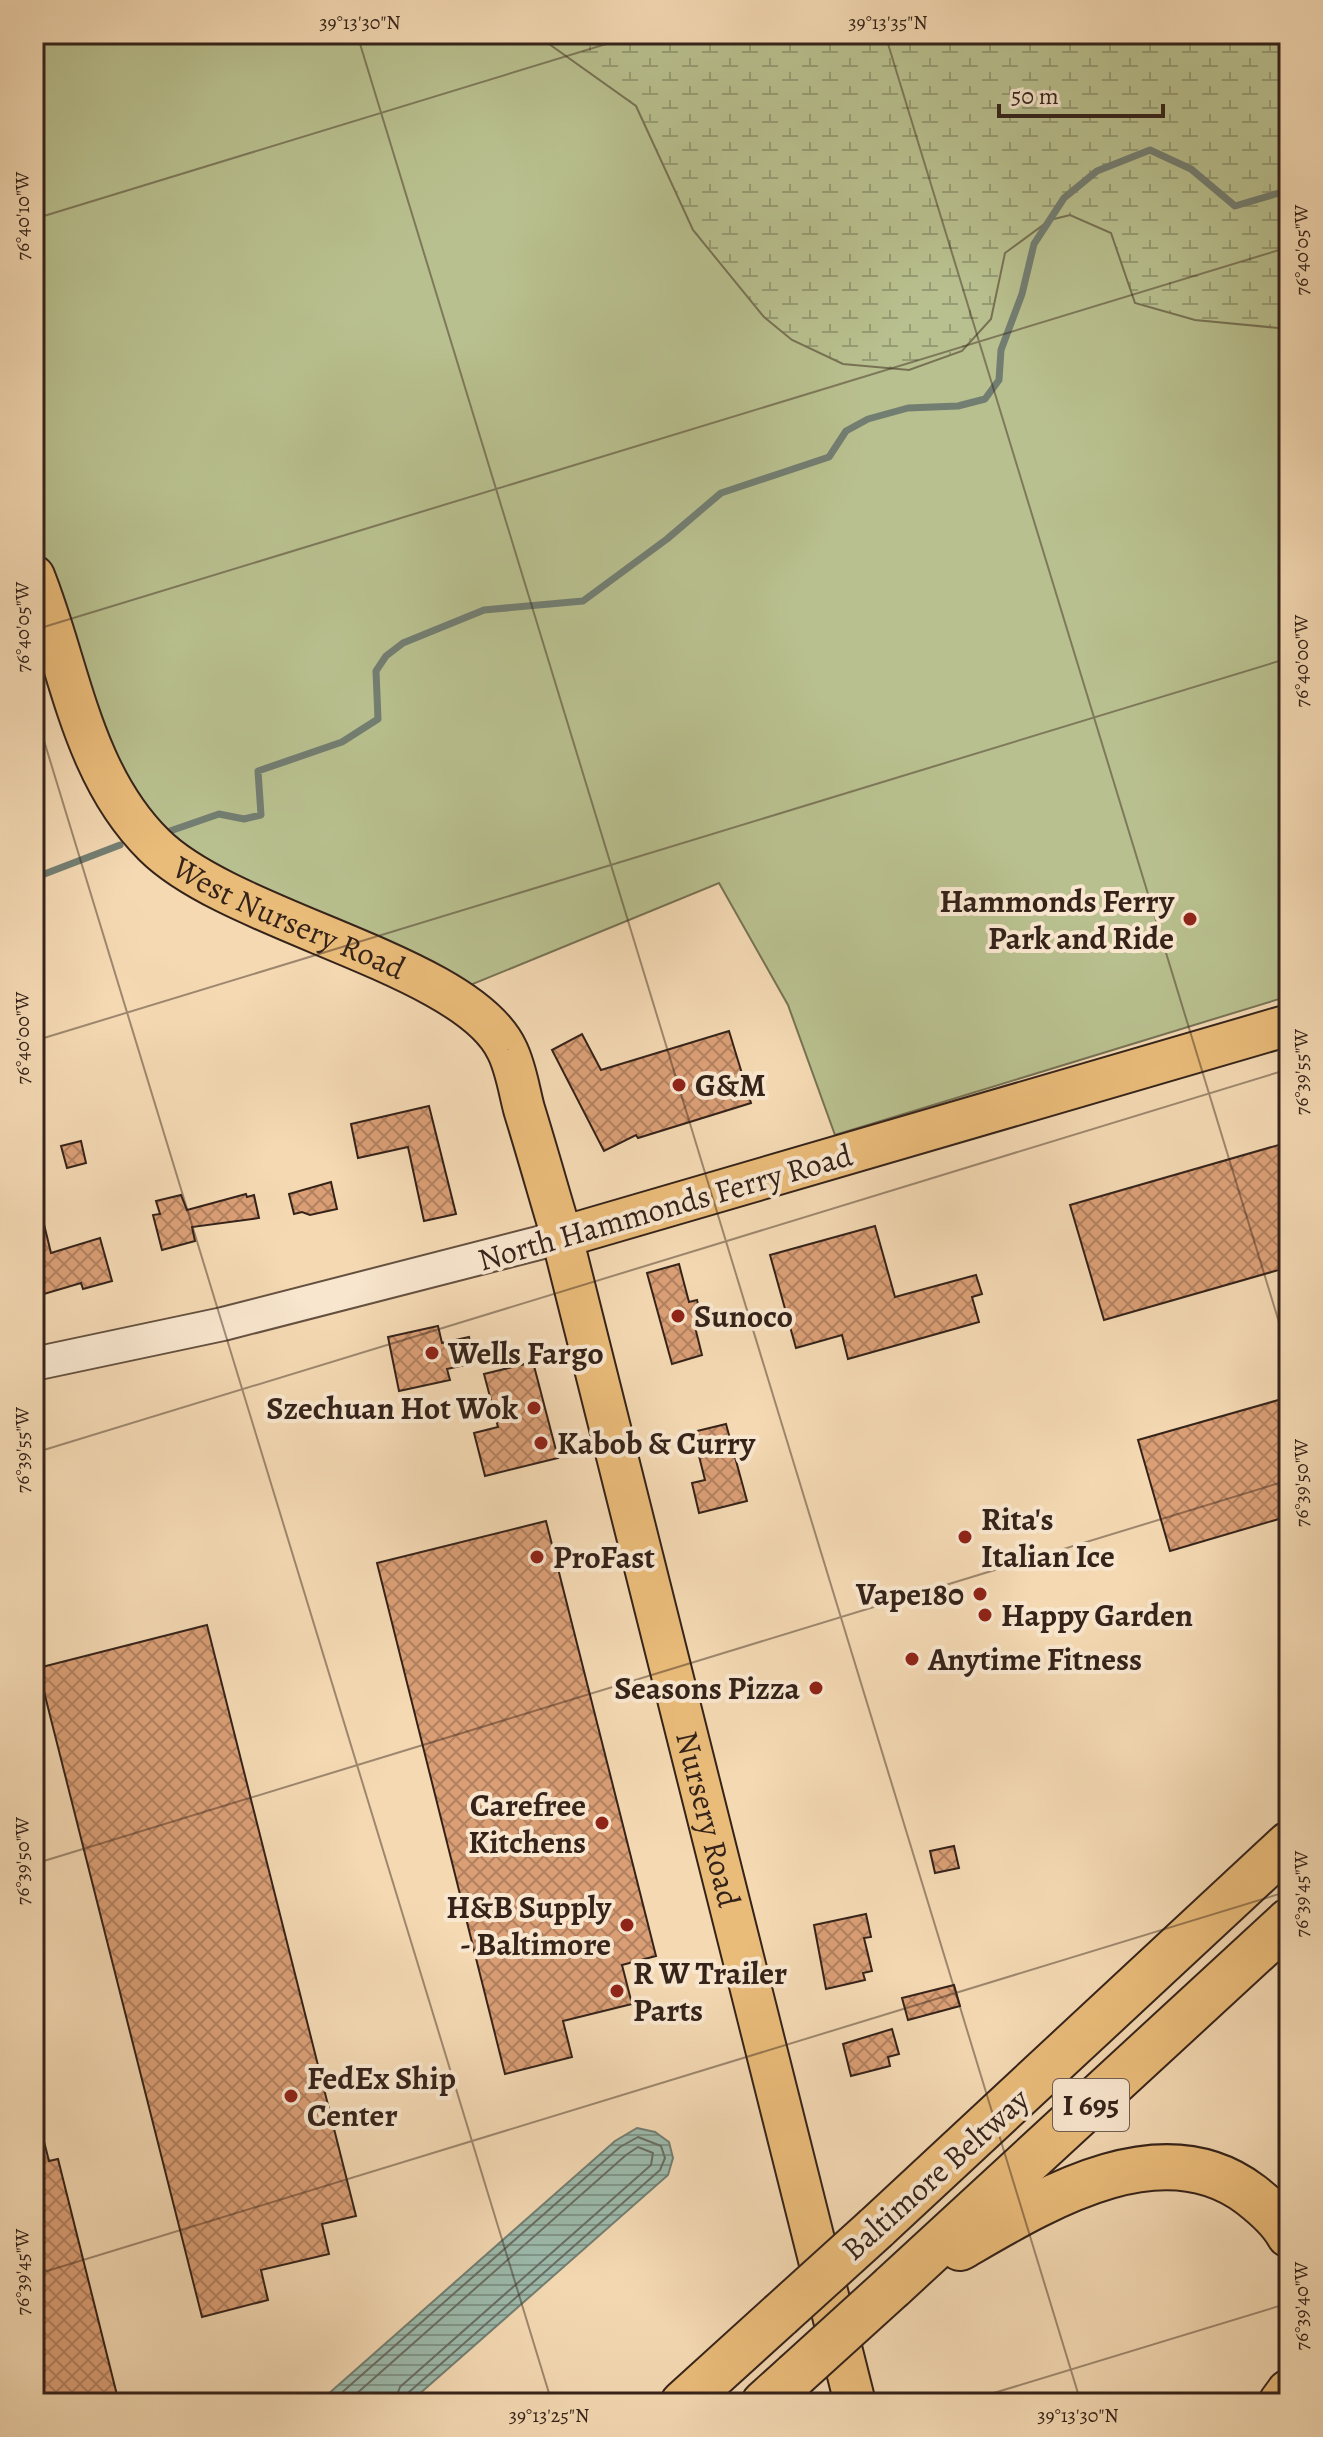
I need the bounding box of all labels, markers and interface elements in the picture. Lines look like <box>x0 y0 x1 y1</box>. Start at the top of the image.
text: 39°13'30"N <box>319 9 401 36</box>
text: 39°13'35"N <box>848 9 928 36</box>
scale bar <box>999 68 1163 118</box>
text: 50 m <box>1011 80 1059 112</box>
text: 76°40'10"W <box>9 171 36 261</box>
text: 76°40'05"W <box>1288 204 1315 295</box>
text: 76°40'05"W <box>9 581 36 672</box>
text: 76°40'00"W <box>1288 614 1315 707</box>
street label: West Nursery Road <box>163 845 413 990</box>
place label: Hammonds Ferry Park and Ride <box>939 879 1175 960</box>
marker: Hammonds Ferry Park and Ride <box>1181 910 1199 928</box>
text: 76°40'00"W <box>9 991 36 1084</box>
text: 76°39'55"W <box>1288 1028 1315 1115</box>
place label: G&M <box>695 1063 766 1107</box>
marker: G&M <box>670 1076 688 1094</box>
street label: North Hammonds Ferry Road <box>473 1132 858 1282</box>
place label: Sunoco <box>694 1294 793 1338</box>
marker: Sunoco <box>669 1307 687 1325</box>
place label: Wells Fargo <box>447 1331 604 1375</box>
marker: Wells Fargo <box>423 1344 441 1362</box>
place label: Szechuan Hot Wok <box>266 1386 518 1430</box>
marker: Szechuan Hot Wok <box>525 1399 543 1417</box>
text: 76°39'55"W <box>9 1406 36 1493</box>
place label: Kabob & Curry <box>557 1421 756 1465</box>
marker: Kabob & Curry <box>532 1434 550 1452</box>
text: 76°39'50"W <box>1288 1438 1315 1527</box>
place label: Rita's Italian Ice <box>981 1497 1115 1578</box>
marker: Rita's Italian Ice <box>956 1528 974 1546</box>
place label: ProFast <box>553 1535 655 1579</box>
marker: ProFast <box>528 1548 546 1566</box>
place label: Vape180 <box>855 1572 964 1616</box>
marker: Vape180 <box>971 1585 989 1603</box>
place label: Happy Garden <box>1001 1593 1193 1637</box>
marker: Happy Garden <box>976 1606 994 1624</box>
place label: Anytime Fitness <box>927 1637 1142 1681</box>
marker: Anytime Fitness <box>903 1650 921 1668</box>
place label: Seasons Pizza <box>614 1666 801 1710</box>
marker: Seasons Pizza <box>807 1679 825 1697</box>
street label: Nursery Road <box>665 1726 752 1912</box>
place label: Carefree Kitchens <box>468 1783 586 1864</box>
marker: Carefree Kitchens <box>593 1814 611 1832</box>
text: 76°39'50"W <box>9 1816 36 1905</box>
text: 76°39'45"W <box>1288 1850 1315 1937</box>
place label: H&B Supply - Baltimore <box>446 1885 612 1966</box>
marker: H&B Supply - Baltimore <box>618 1916 636 1934</box>
place label: R W Trailer Parts <box>633 1951 787 2032</box>
marker: R W Trailer Parts <box>608 1982 626 2000</box>
place label: FedEx Ship Center <box>307 2056 456 2137</box>
street label: Baltimore Beltway <box>832 2077 1039 2270</box>
road number: I 695 <box>1053 2079 1129 2131</box>
marker: FedEx Ship Center <box>282 2087 300 2105</box>
text: 76°39'45"W <box>9 2228 36 2315</box>
text: 76°39'40"W <box>1288 2261 1315 2350</box>
text: 39°13'25"N <box>509 2402 589 2429</box>
text: 39°13'30"N <box>1037 2402 1119 2429</box>

